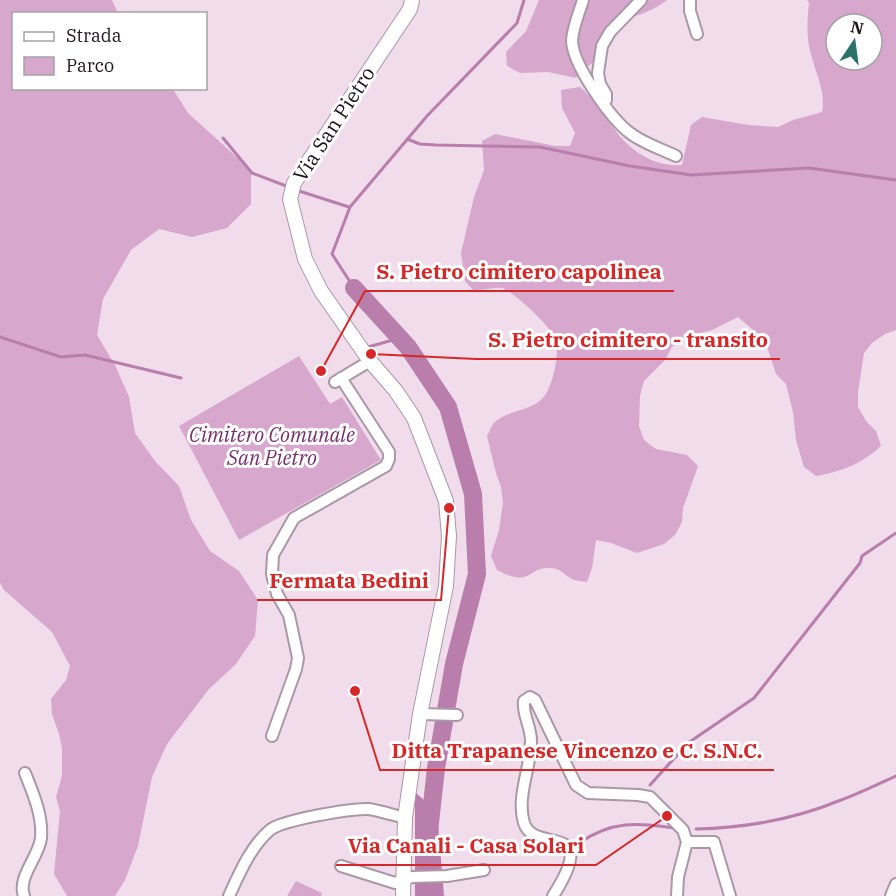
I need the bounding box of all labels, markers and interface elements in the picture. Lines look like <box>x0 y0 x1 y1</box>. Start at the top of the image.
legend <box>12 12 207 90</box>
north arrow <box>824 12 884 72</box>
text: N <box>849 16 866 39</box>
text: Strada <box>66 24 122 47</box>
text: Parco <box>66 54 114 77</box>
street label: Via San Pietro <box>286 61 381 186</box>
callout: S. Pietro cimitero capolinea <box>365 252 674 291</box>
text: S. Pietro cimitero capolinea <box>376 257 662 285</box>
callout: S. Pietro cimitero - transito <box>476 320 780 359</box>
text: S. Pietro cimitero - transito <box>488 325 768 353</box>
park label: Cimitero Comunale San Pietro <box>189 421 355 471</box>
callout: Fermata Bedini <box>257 561 441 600</box>
text: Fermata Bedini <box>269 566 429 594</box>
callout: Ditta Trapanese Vincenzo e C. S.N.C. <box>380 731 774 770</box>
text: Ditta Trapanese Vincenzo e C. S.N.C. <box>392 736 762 764</box>
callout: Via Canali - Casa Solari <box>336 826 596 865</box>
text: Via Canali - Casa Solari <box>348 831 584 859</box>

